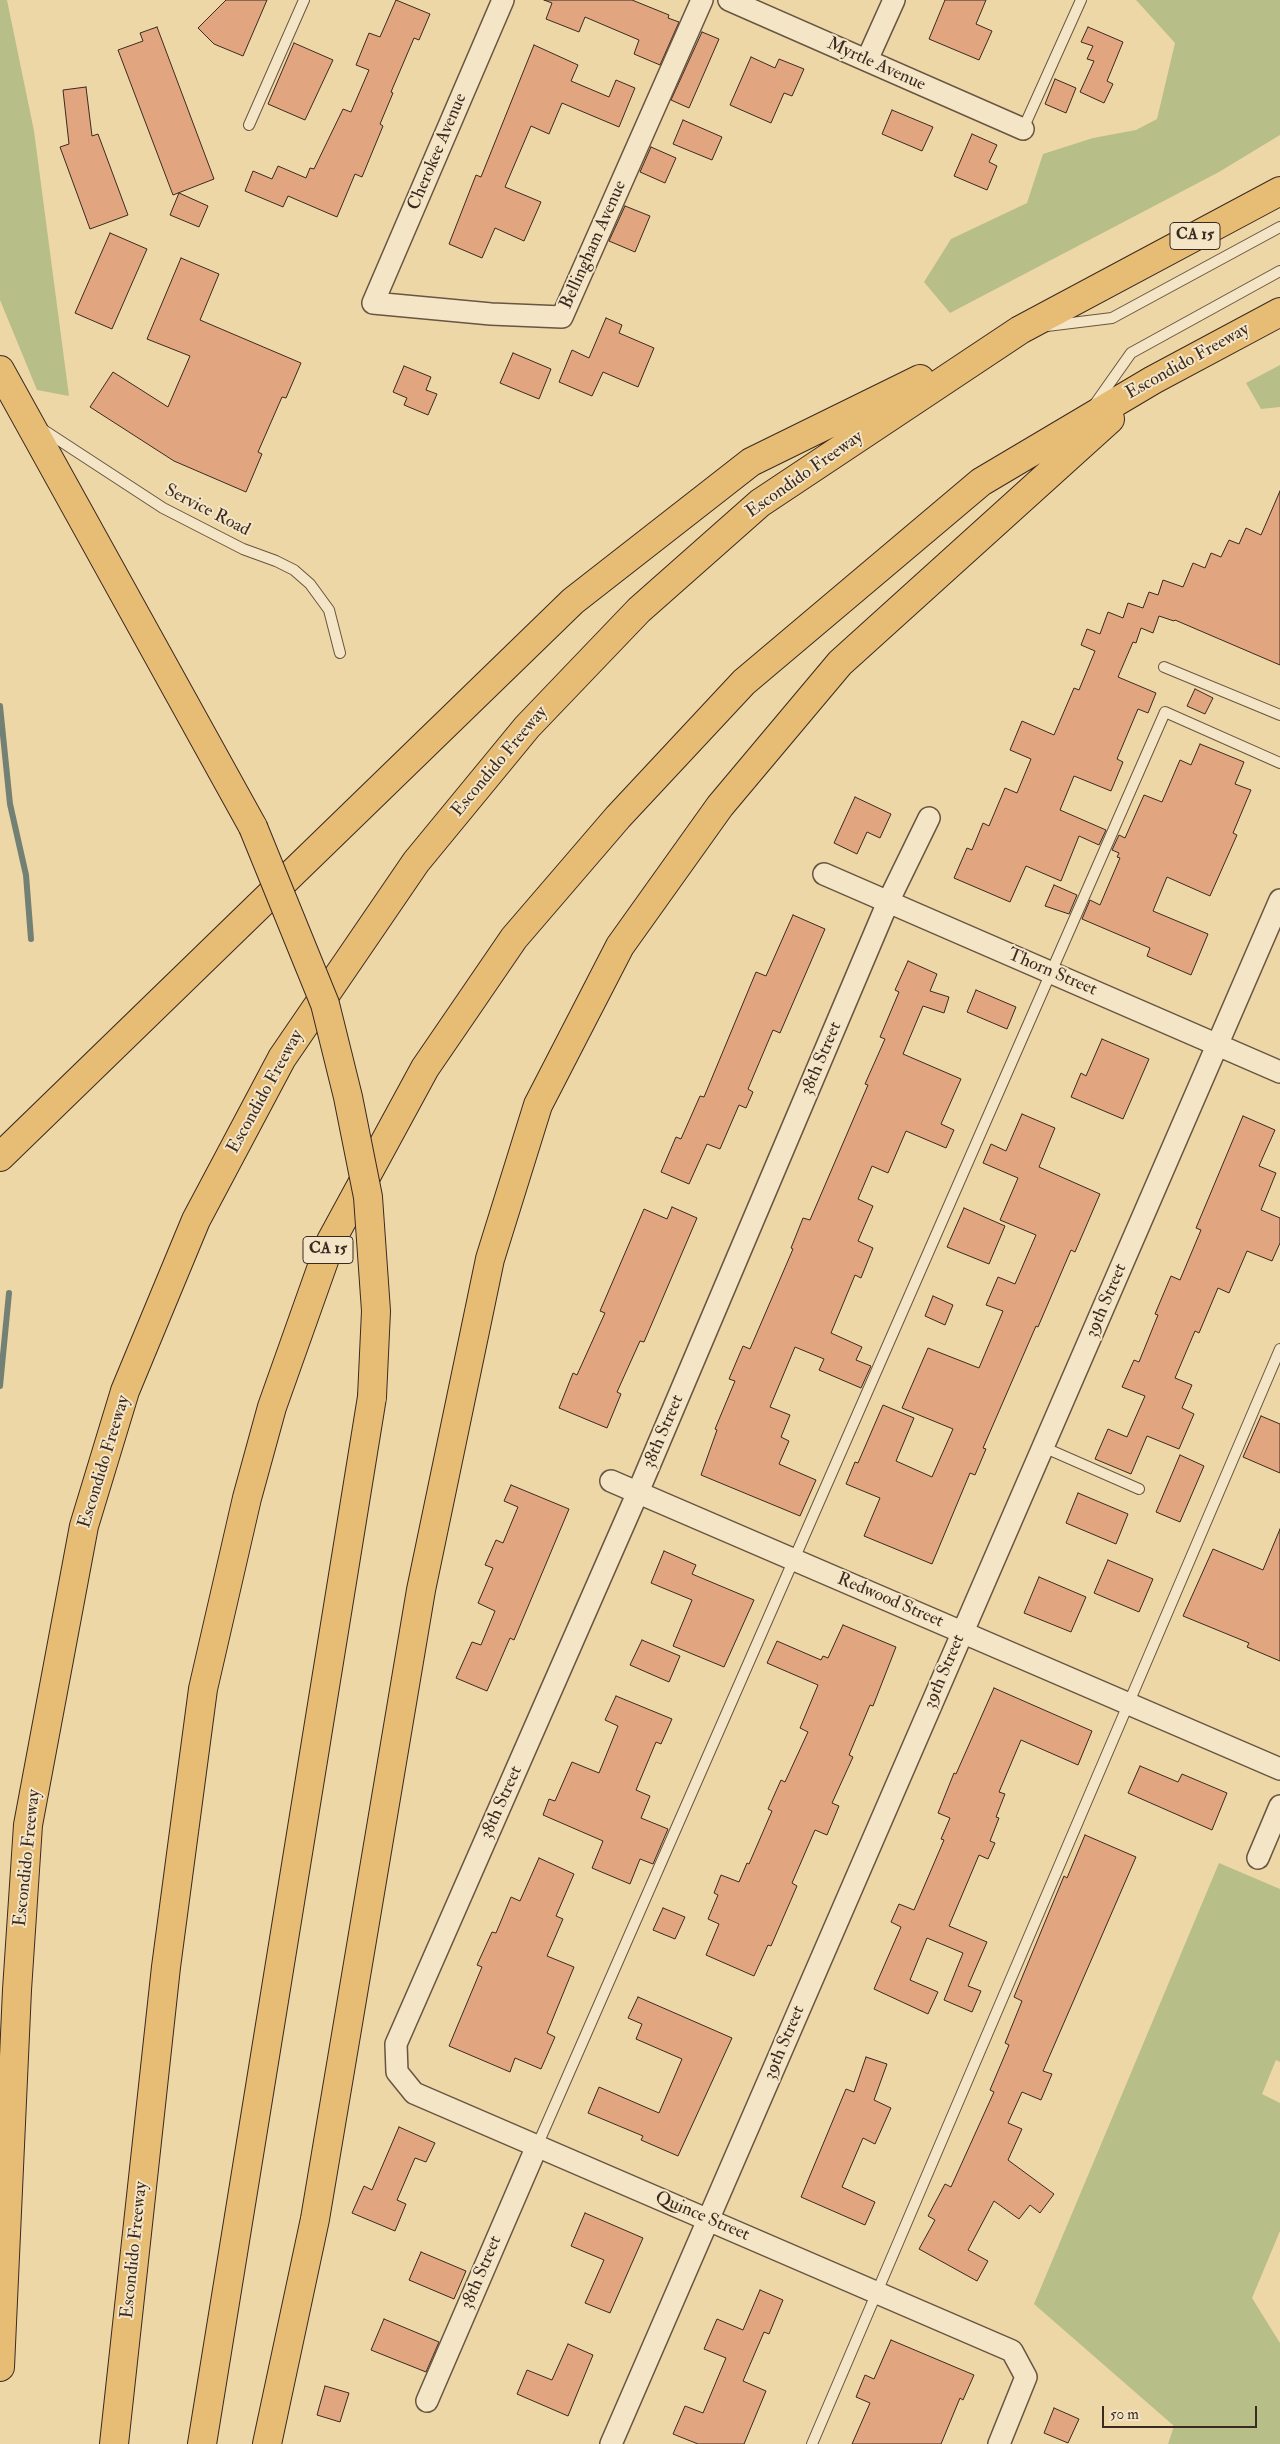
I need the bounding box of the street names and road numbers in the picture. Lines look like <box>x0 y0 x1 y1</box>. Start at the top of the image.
street label: Myrtle Avenue <box>823 34 929 96</box>
street label: Cherokee Avenue <box>404 90 472 214</box>
street label: Bellingham Avenue <box>556 177 632 313</box>
road number: CA 15 <box>1170 222 1220 250</box>
street label: Escondido Freeway <box>1122 319 1254 405</box>
street label: Escondido Freeway <box>742 427 868 523</box>
street label: Service Road <box>161 480 253 542</box>
street label: Escondido Freeway <box>447 702 553 822</box>
street label: Thorn Street <box>1004 945 1100 1001</box>
street label: 38th Street <box>797 1019 847 1099</box>
street label: Escondido Freeway <box>223 1026 309 1158</box>
road number: CA 15 <box>303 1236 353 1264</box>
street label: 39th Street <box>1082 1261 1132 1341</box>
street label: 38th Street <box>639 1392 689 1472</box>
street label: Escondido Freeway <box>75 1393 135 1531</box>
street label: Redwood Street <box>834 1569 946 1633</box>
street label: 39th Street <box>920 1632 970 1712</box>
street label: 38th Street <box>476 1763 528 1843</box>
street label: Escondido Freeway <box>10 1788 46 1928</box>
street label: 39th Street <box>760 2003 810 2083</box>
street label: Escondido Freeway <box>117 2180 153 2320</box>
street label: Quince Street <box>652 2187 752 2247</box>
street label: 38th Street <box>457 2233 507 2313</box>

